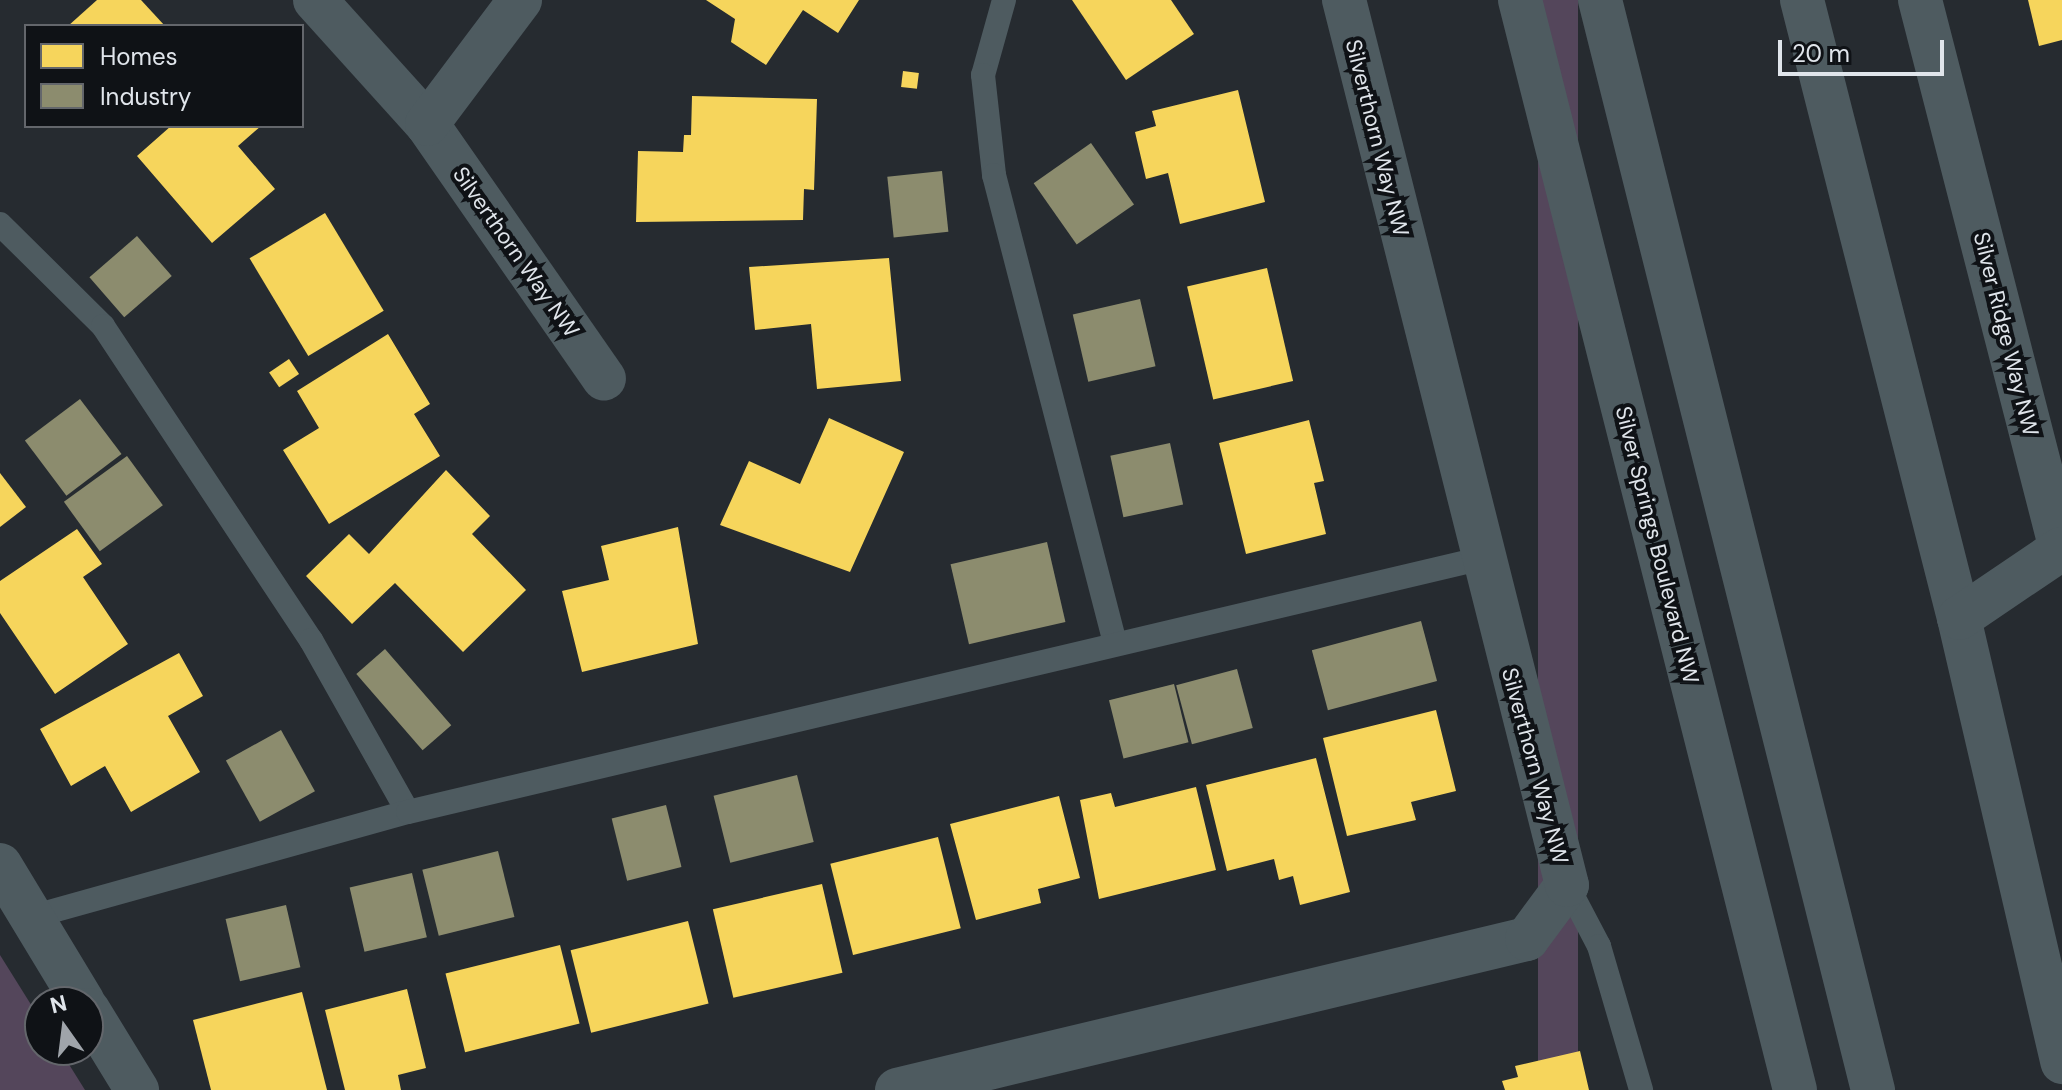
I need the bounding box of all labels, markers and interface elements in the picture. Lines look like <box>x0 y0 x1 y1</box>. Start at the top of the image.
legend <box>24 24 304 128</box>
scale bar <box>1782 24 1948 74</box>
street label: Silverthorn Way NW <box>1340 37 1414 239</box>
text: 20 m <box>1792 38 1850 69</box>
text: Homes <box>100 41 178 72</box>
text: Industry <box>100 81 191 112</box>
street label: Silverthorn Way NW <box>447 162 585 342</box>
street label: Silver Ridge Way NW <box>1968 229 2044 439</box>
street label: Silver Springs Boulevard NW <box>1610 404 1704 686</box>
street label: Silverthorn Way NW <box>1496 665 1574 867</box>
north arrow <box>24 986 104 1066</box>
text: N <box>47 988 70 1020</box>

